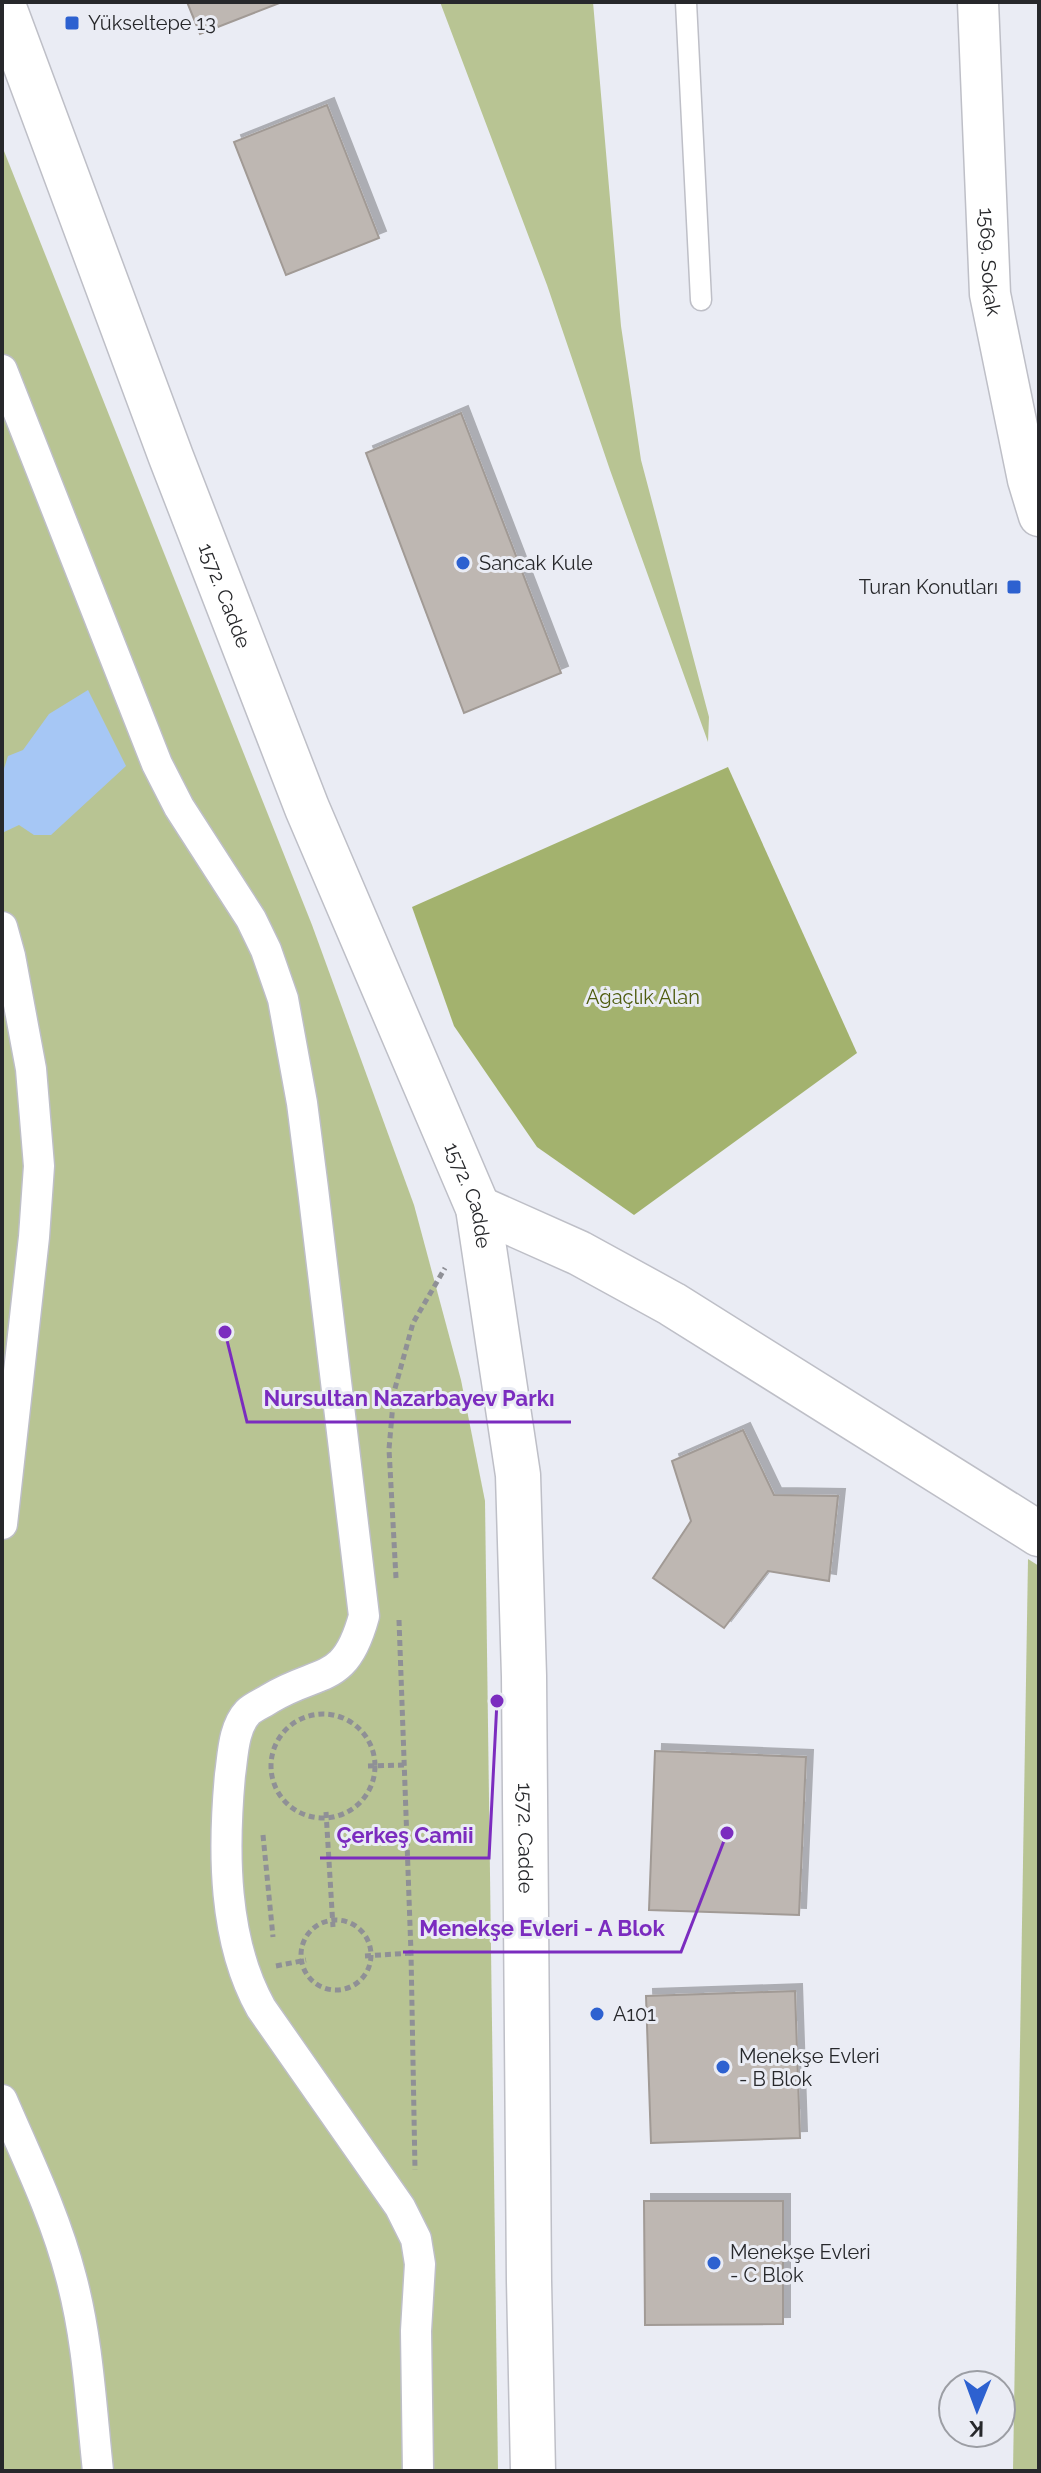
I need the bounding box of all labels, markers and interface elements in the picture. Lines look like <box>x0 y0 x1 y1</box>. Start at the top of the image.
place label: Yükseltepe 13 <box>88 11 216 35</box>
marker: Yükseltepe 13 <box>63 14 81 32</box>
street label: 1569. Sokak <box>974 207 1006 318</box>
street label: 1572. Cadde <box>194 540 256 652</box>
place label: Sancak Kule <box>479 551 593 575</box>
marker: Sancak Kule <box>454 554 472 572</box>
place label: Turan Konutları <box>859 575 998 599</box>
marker: Turan Konutları <box>1005 578 1023 596</box>
park label: Ağaçlık Alan <box>586 985 700 1009</box>
street label: 1572. Cadde <box>439 1139 496 1250</box>
callout: Nursultan Nazarbayev Parkı <box>247 1376 571 1422</box>
text: Nursultan Nazarbayev Parkı <box>263 1385 555 1411</box>
street label: 1572. Cadde <box>513 1783 538 1894</box>
callout: Çerkeş Camii <box>320 1812 489 1858</box>
text: Çerkeş Camii <box>336 1822 474 1848</box>
callout: Menekşe Evleri - A Blok <box>403 1906 681 1952</box>
text: Menekşe Evleri - A Blok <box>419 1915 665 1941</box>
place label: A101 <box>613 2002 656 2026</box>
marker: A101 <box>588 2005 606 2023</box>
place label: Menekşe Evleri - B Blok <box>739 2044 880 2091</box>
marker: Menekşe Evleri - B Blok <box>714 2058 732 2076</box>
place label: Menekşe Evleri - C Blok <box>730 2240 871 2287</box>
marker: Menekşe Evleri - C Blok <box>705 2254 723 2272</box>
north arrow <box>937 2369 1017 2449</box>
text: K <box>969 2416 984 2442</box>

